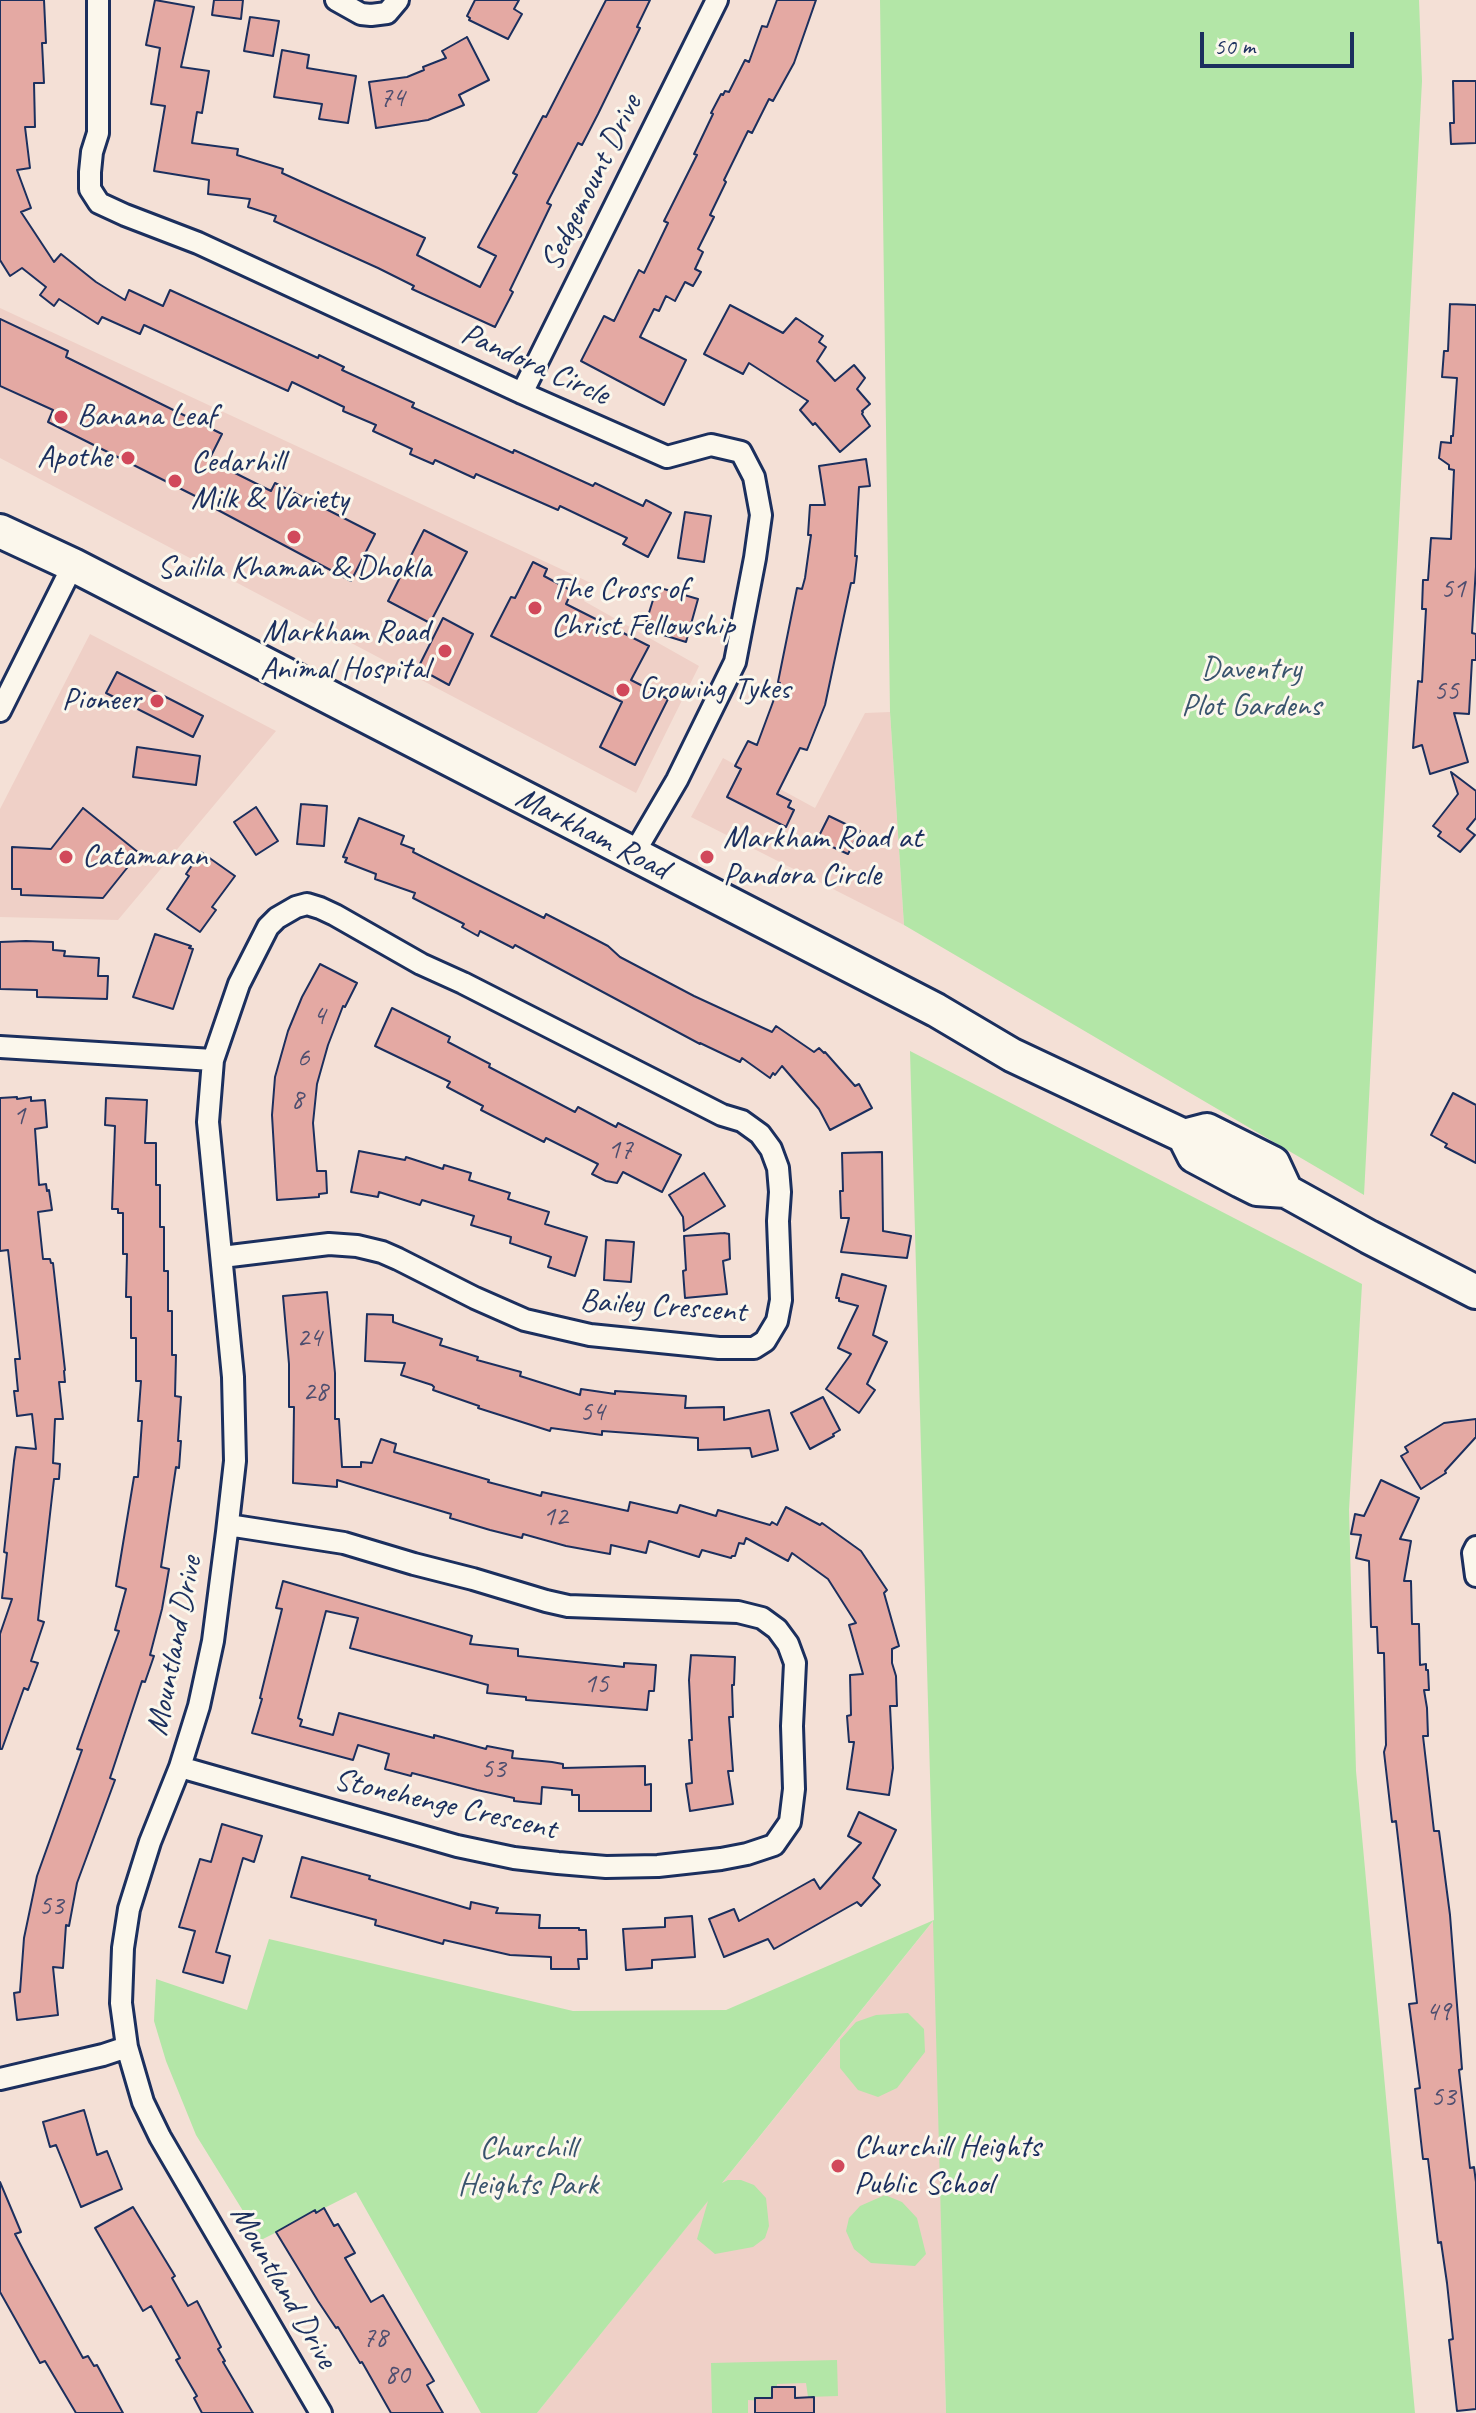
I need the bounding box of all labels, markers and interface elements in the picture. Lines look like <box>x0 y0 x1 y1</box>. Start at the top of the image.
scale bar <box>1204 16 1358 66</box>
text: 50 m <box>1214 31 1255 61</box>
house number: 74 <box>379 82 405 116</box>
street label: Sedgemount Drive <box>533 89 651 277</box>
street label: Pandora Circle <box>455 315 615 415</box>
place label: Banana Leaf <box>77 398 216 436</box>
marker: Banana Leaf <box>52 408 70 426</box>
place label: Apothe <box>37 439 112 477</box>
place label: Cedarhill Milk & Variety <box>191 444 348 519</box>
marker: Apothe <box>119 449 137 467</box>
marker: Cedarhill Milk & Variety <box>166 472 184 490</box>
marker: Sailila Khaman & Dhokla <box>285 528 303 546</box>
place label: Sailila Khaman & Dhokla <box>157 550 431 588</box>
place label: The Cross of Christ Fellowship <box>551 571 735 646</box>
house number: 51 <box>1440 573 1466 607</box>
marker: The Cross of Christ Fellowship <box>526 599 544 617</box>
place label: Markham Road Animal Hospital <box>260 614 429 689</box>
marker: Markham Road Animal Hospital <box>436 642 454 660</box>
park label: Daventry Plot Gardens <box>1181 651 1321 726</box>
place label: Growing Tykes <box>639 671 790 709</box>
house number: 55 <box>1433 675 1459 709</box>
marker: Growing Tykes <box>614 681 632 699</box>
place label: Pioneer <box>62 682 141 720</box>
marker: Pioneer <box>148 692 166 710</box>
street label: Markham Road <box>509 779 675 889</box>
place label: Markham Road at Pandora Circle <box>723 820 922 895</box>
place label: Catamaran <box>82 838 207 876</box>
marker: Catamaran <box>57 848 75 866</box>
marker: Markham Road at Pandora Circle <box>698 848 716 866</box>
house number: 4 <box>313 1000 325 1034</box>
house number: 6 <box>297 1042 309 1076</box>
house number: 8 <box>291 1084 303 1118</box>
house number: 1 <box>13 1100 25 1134</box>
house number: 17 <box>607 1134 633 1168</box>
street label: Bailey Crescent <box>579 1282 747 1332</box>
house number: 24 <box>296 1322 322 1356</box>
house number: 28 <box>302 1376 328 1410</box>
house number: 54 <box>579 1396 605 1430</box>
house number: 12 <box>542 1501 568 1535</box>
street label: Mountland Drive <box>139 1553 211 1739</box>
house number: 15 <box>583 1668 609 1702</box>
house number: 53 <box>480 1753 506 1787</box>
street label: Stonehenge Crescent <box>330 1761 560 1849</box>
house number: 53 <box>38 1890 64 1924</box>
house number: 49 <box>1425 1996 1451 2030</box>
house number: 53 <box>1430 2081 1456 2115</box>
place label: Churchill Heights Public School <box>854 2129 1040 2204</box>
park label: Churchill Heights Park <box>458 2130 598 2205</box>
marker: Churchill Heights Public School <box>829 2157 847 2175</box>
street label: Mountland Drive <box>221 2199 345 2375</box>
house number: 78 <box>362 2322 388 2356</box>
house number: 80 <box>384 2359 410 2393</box>

